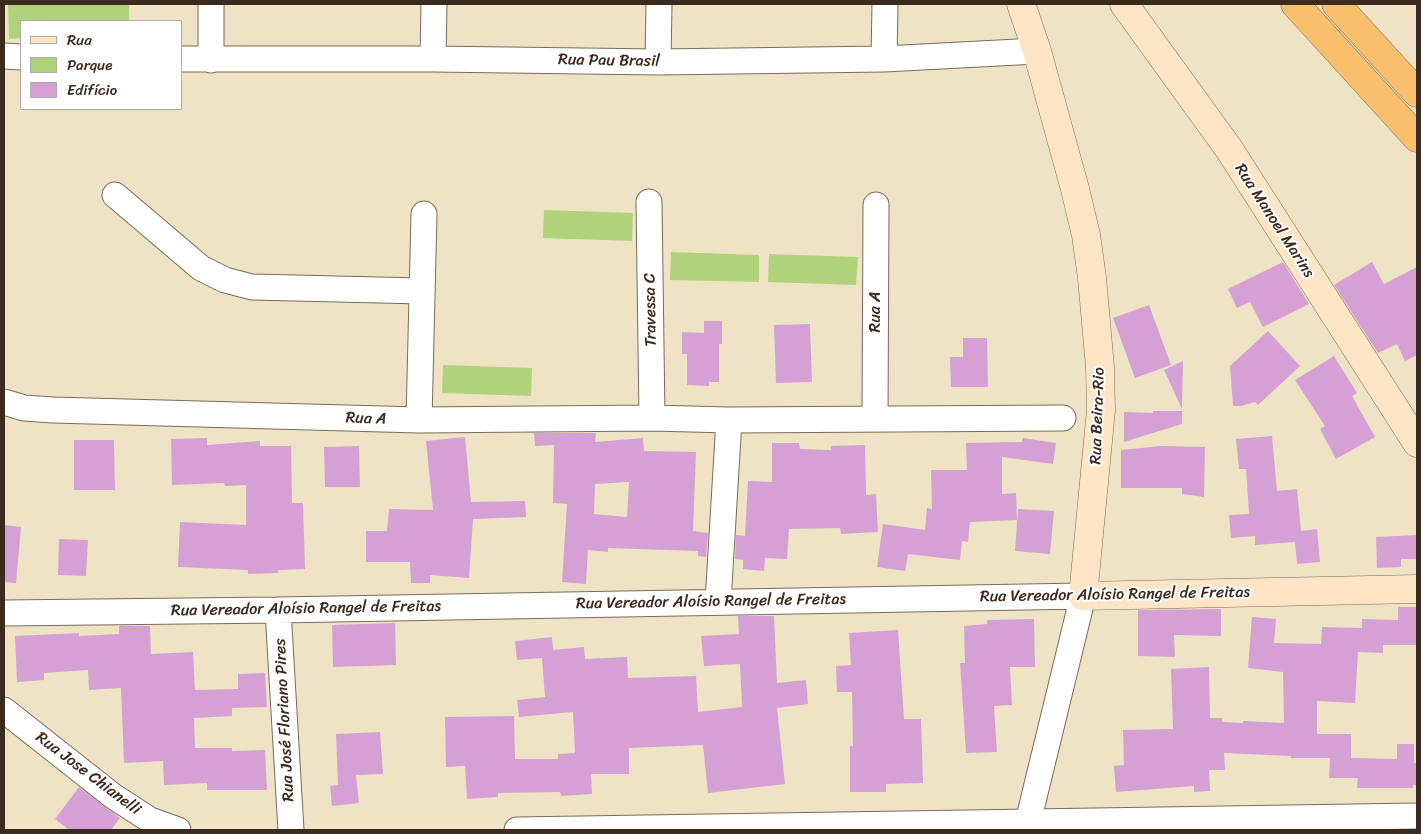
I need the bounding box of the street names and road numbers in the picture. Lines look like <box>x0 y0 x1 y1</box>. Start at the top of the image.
street label: Rua Pau Brasil <box>558 51 660 71</box>
street label: Rua Manoel Marins <box>1230 160 1318 282</box>
street label: Travessa C <box>641 273 661 347</box>
street label: Rua A <box>866 292 886 332</box>
street label: Rua Beira-Rio <box>1087 367 1109 465</box>
street label: Rua A <box>345 409 387 429</box>
street label: Rua Vereador Aloísio Rangel de Freitas <box>980 583 1250 607</box>
street label: Rua Vereador Aloísio Rangel de Freitas <box>576 590 846 614</box>
street label: Rua Vereador Aloísio Rangel de Freitas <box>171 597 441 621</box>
street label: Rua José Floriano Pires <box>271 638 299 802</box>
street label: Rua Jose Chianelli <box>32 728 144 820</box>

